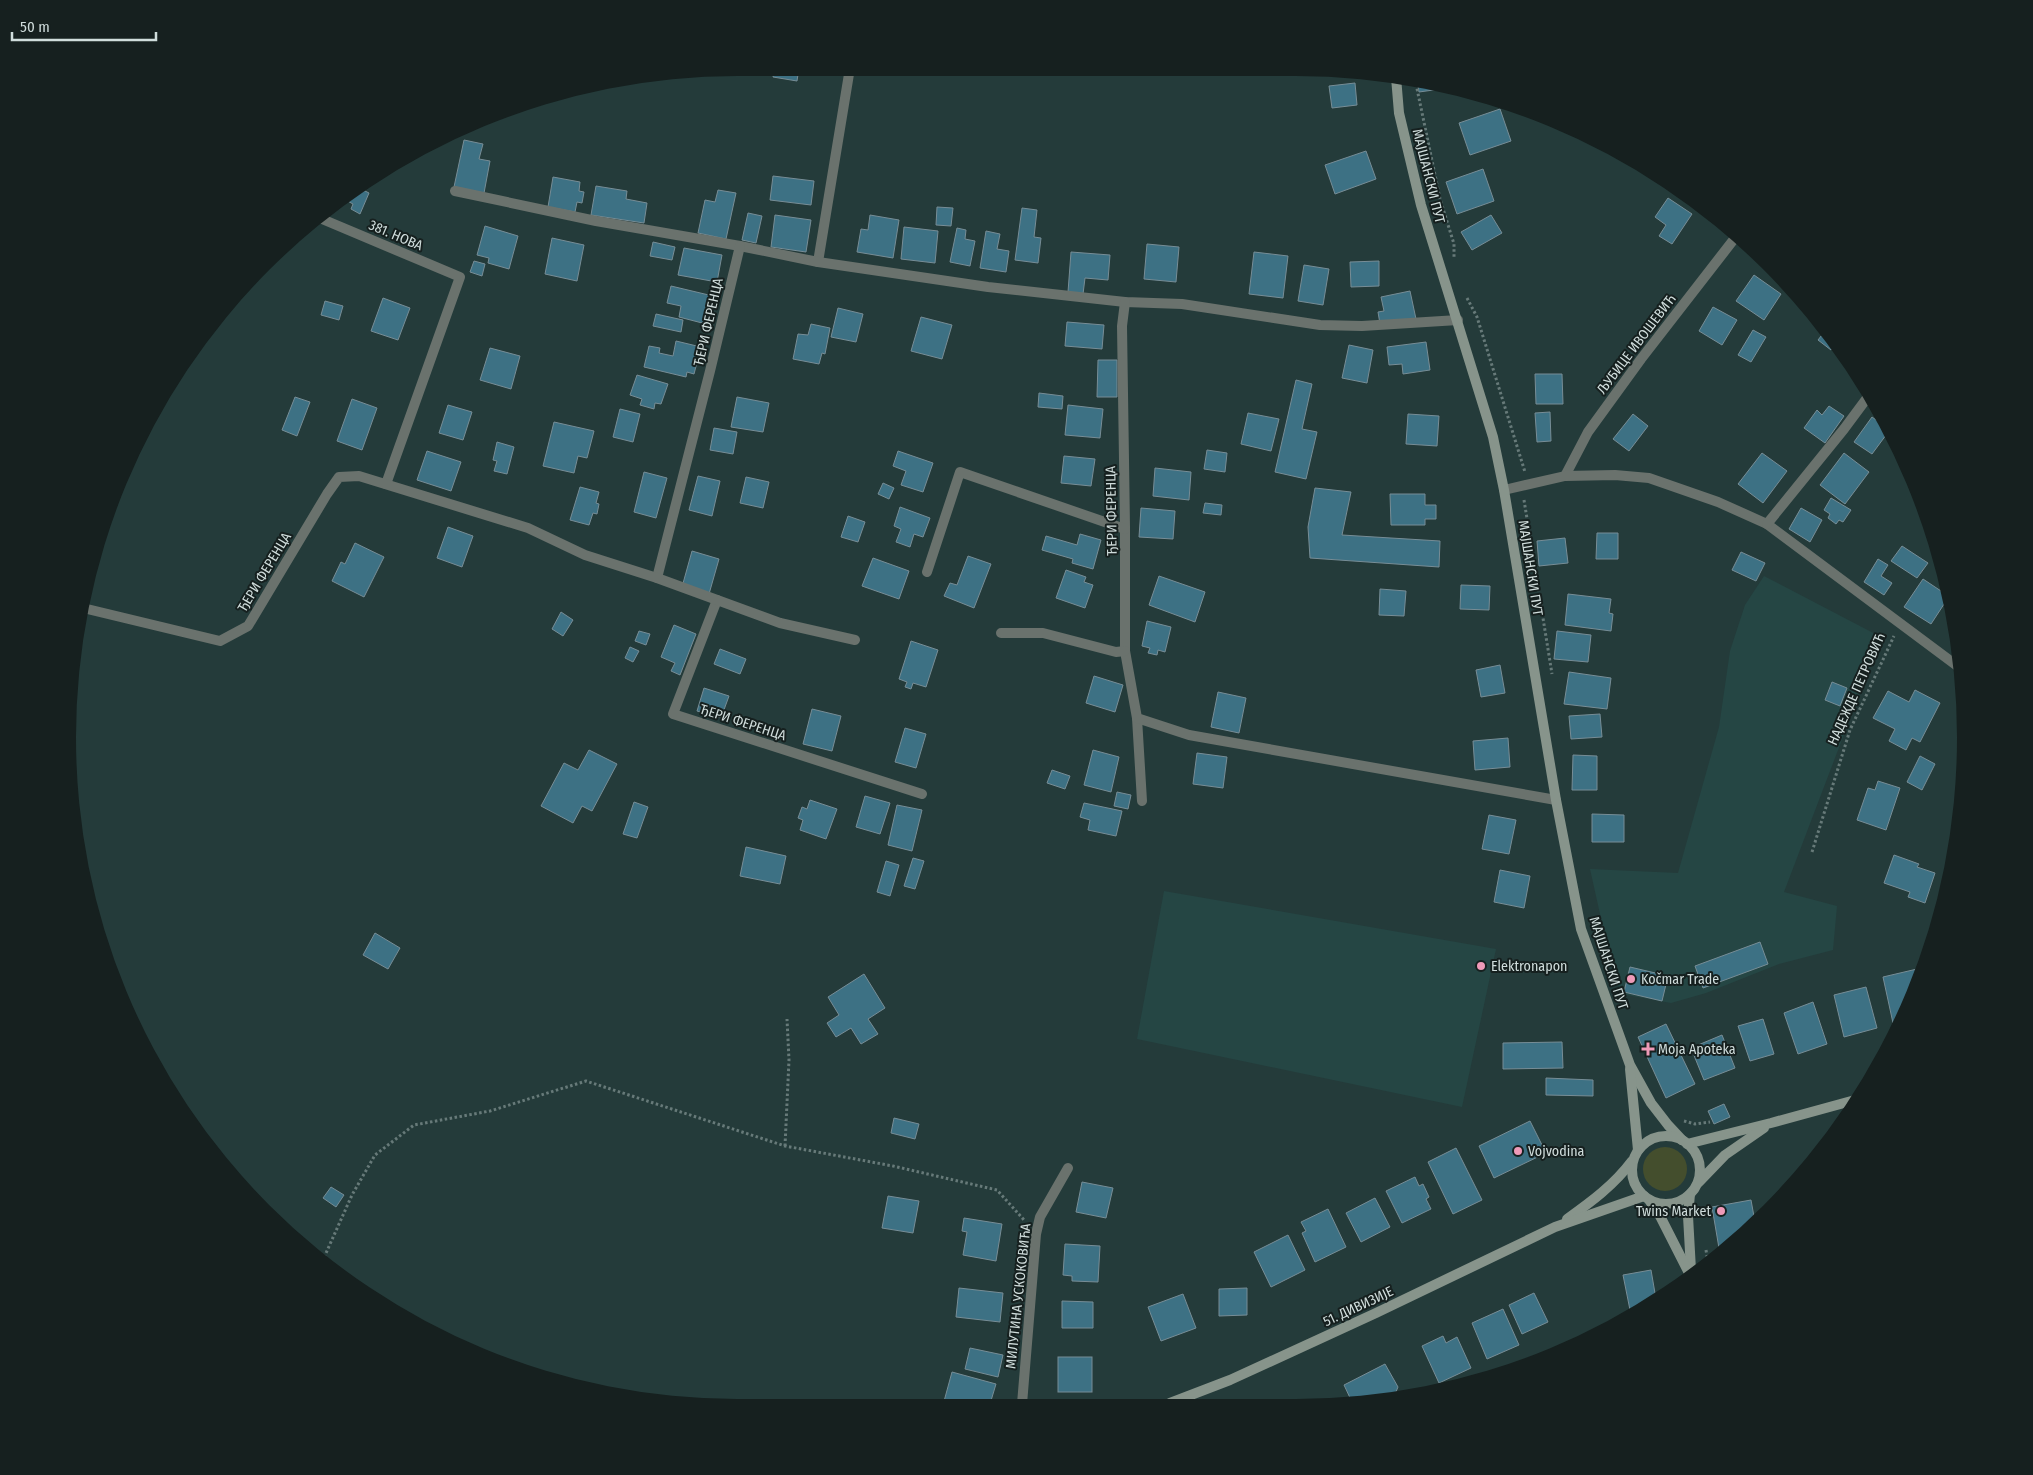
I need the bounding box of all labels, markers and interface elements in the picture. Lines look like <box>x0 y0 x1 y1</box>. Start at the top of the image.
scale bar <box>12 10 156 42</box>
text: 50 m <box>20 18 50 36</box>
street label: МАЈШАНСКИ ПУТ <box>1409 127 1449 226</box>
street label: 381. НОВА <box>366 217 426 255</box>
street label: ЂЕРИ ФЕРЕНЦА <box>690 276 727 368</box>
street label: ЉУБИЦЕ ИВОШЕВИЋ <box>1593 291 1679 397</box>
street label: ЂЕРИ ФЕРЕНЦА <box>1102 465 1121 556</box>
street label: МАЈШАНСКИ ПУТ <box>1515 519 1547 618</box>
street label: ЂЕРИ ФЕРЕНЦА <box>234 529 295 615</box>
street label: НАДЕЖДЕ ПЕТРОВИЋ <box>1824 630 1889 748</box>
street label: ЂЕРИ ФЕРЕНЦА <box>698 701 789 745</box>
street label: МАЈШАНСКИ ПУТ <box>1586 915 1632 1012</box>
place label: Elektronapon <box>1491 958 1567 975</box>
marker: Elektronapon <box>1475 960 1487 972</box>
place label: Kočmar Trade <box>1641 971 1719 988</box>
marker: Kočmar Trade <box>1625 973 1637 985</box>
place label: Moja Apoteka <box>1658 1041 1736 1058</box>
marker: Moja Apoteka <box>1642 1043 1654 1055</box>
place label: Vojvodina <box>1528 1143 1585 1160</box>
marker: Vojvodina <box>1512 1145 1524 1157</box>
place label: Twins Market <box>1636 1203 1711 1220</box>
marker: Twins Market <box>1715 1205 1727 1217</box>
street label: МИЛУТИНА УСКОКОВИЋА <box>1002 1222 1035 1370</box>
street label: 51. ДИВИЗИЈЕ <box>1320 1283 1396 1330</box>

